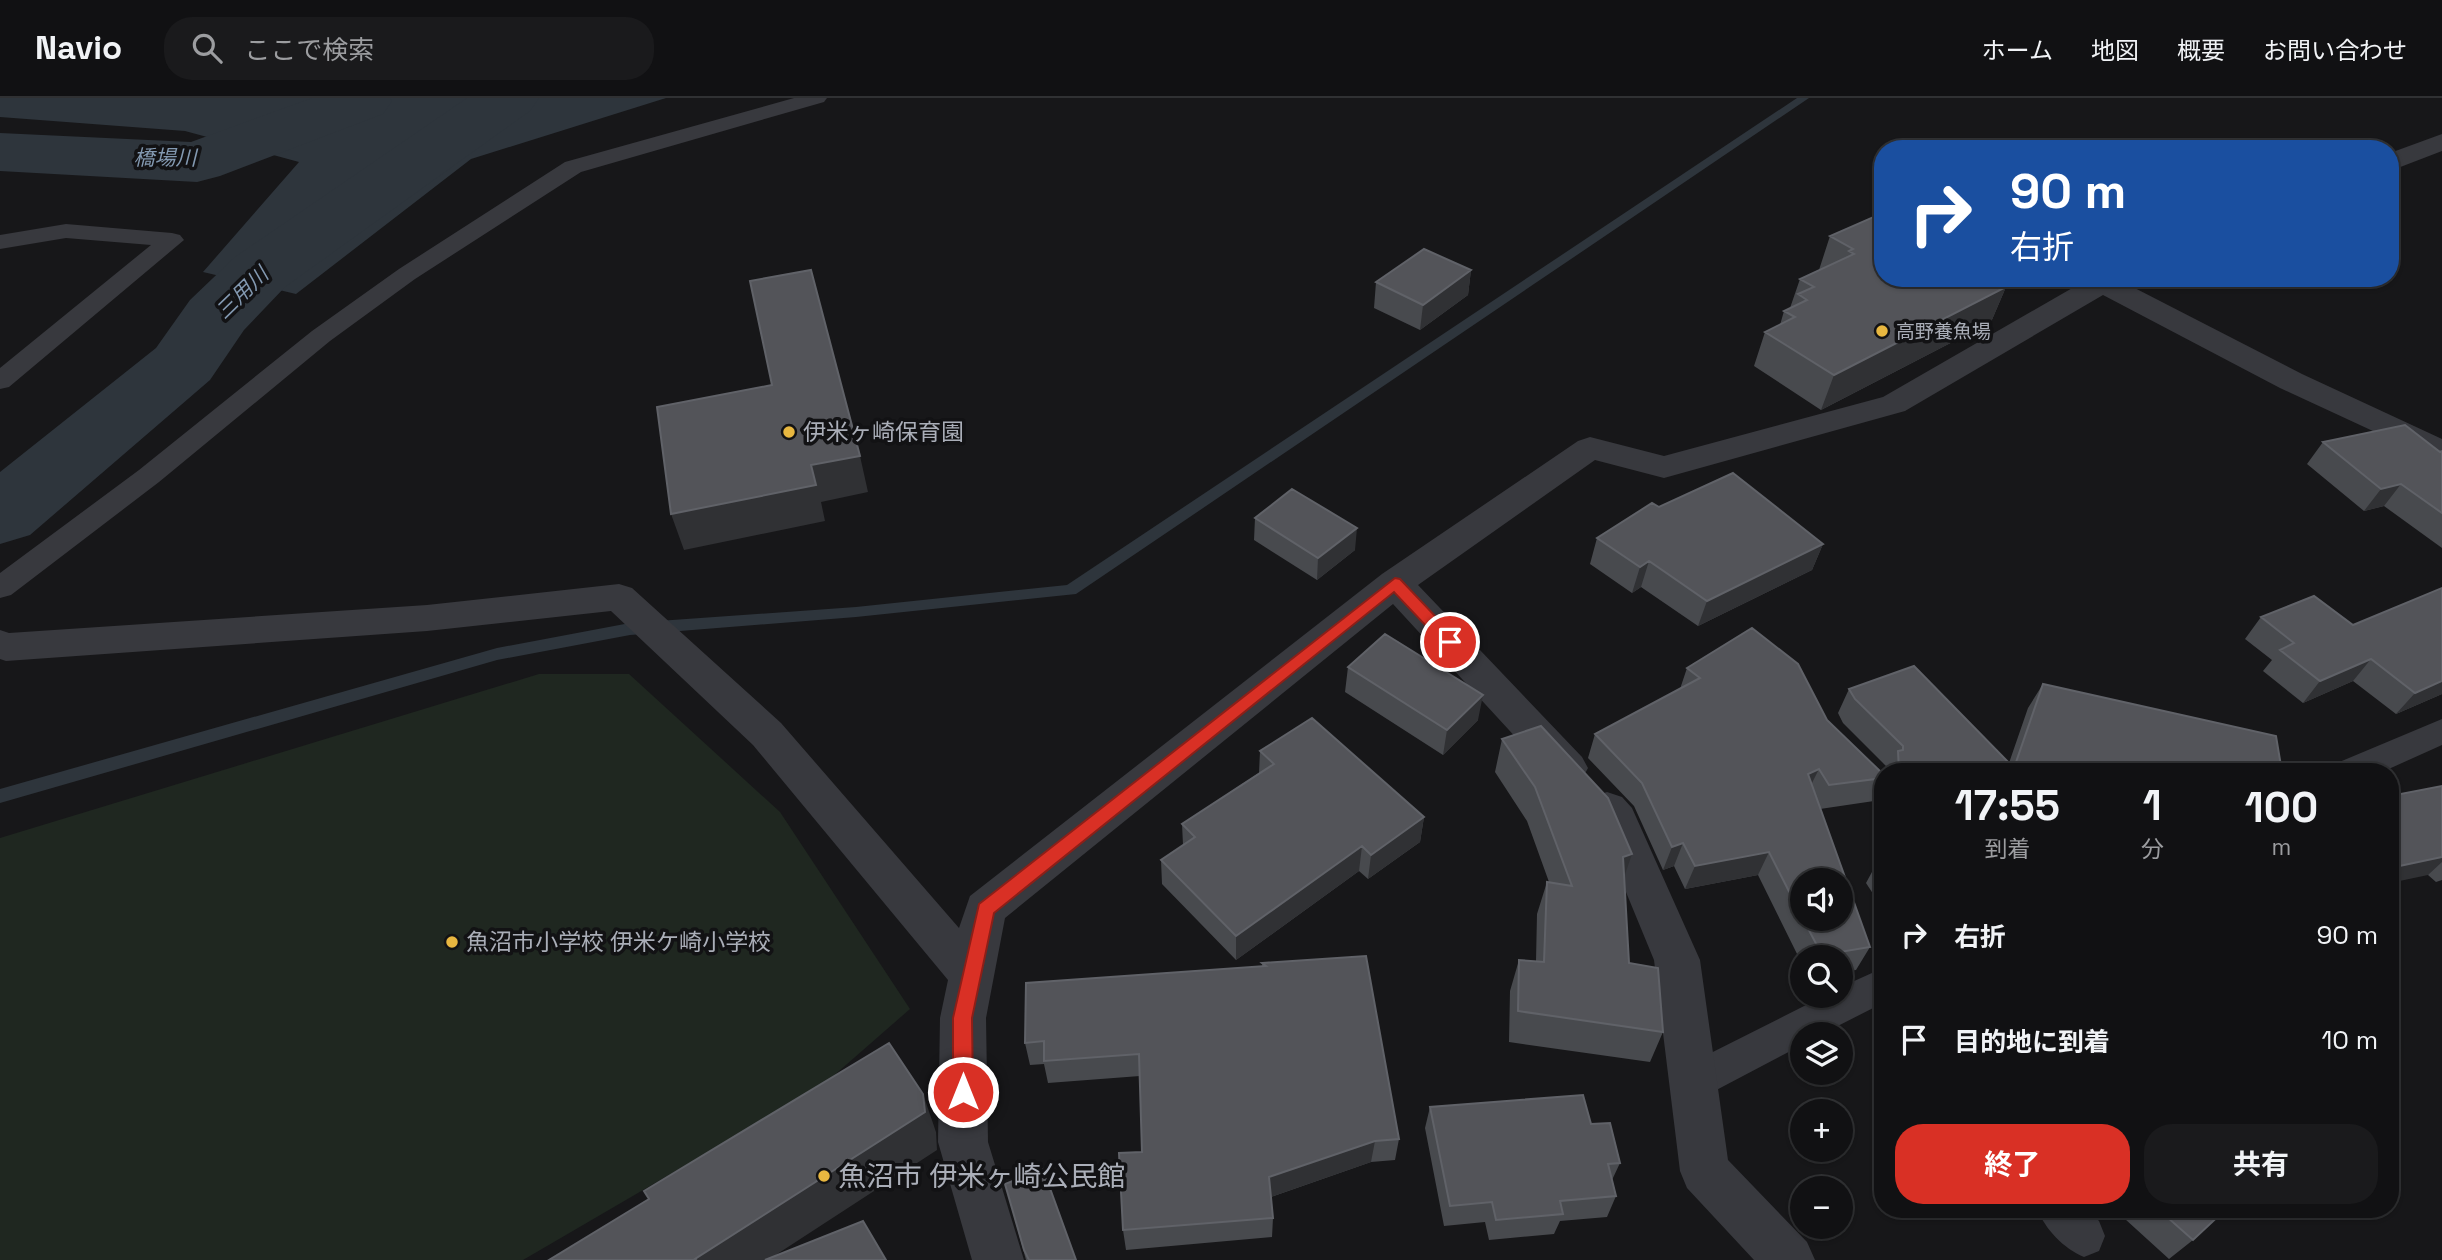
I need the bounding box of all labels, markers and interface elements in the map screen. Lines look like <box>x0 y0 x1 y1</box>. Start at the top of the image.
search box <box>164 17 654 80</box>
text: Navio <box>35 27 122 69</box>
icon: search <box>188 29 226 67</box>
text: ここで検索 <box>244 33 374 67</box>
text: ホーム <box>1982 35 2053 66</box>
text: 地図 <box>2091 35 2139 66</box>
text: 概要 <box>2177 35 2225 66</box>
text: お問い合わせ <box>2263 35 2407 66</box>
water label: 橋場川 <box>134 144 198 171</box>
text: 90 m <box>2010 160 2126 222</box>
icon: right <box>1895 168 1986 259</box>
text: 右折 <box>2010 227 2074 267</box>
water label: 三用川 <box>210 260 275 324</box>
place label: 高野養魚場 <box>1896 319 1991 344</box>
marker: 高野養魚場 <box>1874 323 1890 339</box>
place label: 伊米ヶ崎保育園 <box>803 417 964 447</box>
marker: 伊米ヶ崎保育園 <box>781 424 797 440</box>
pin <box>1420 612 1480 672</box>
icon: arrive <box>1431 623 1469 661</box>
text: 17:55 <box>1955 779 2060 832</box>
text: 1 <box>2143 779 2162 832</box>
text: 100 <box>2245 781 2318 834</box>
text: m <box>2272 832 2291 862</box>
text: 到着 <box>1984 834 2030 864</box>
text: 分 <box>2141 834 2164 864</box>
map controls <box>1790 868 1853 1239</box>
button: sound <box>1790 868 1853 931</box>
icon: right <box>1895 916 1933 954</box>
text: 90 m <box>2316 918 2378 952</box>
text: 右折 <box>1954 920 2006 954</box>
place label: 魚沼市小学校 伊米ケ崎小学校 <box>466 927 771 957</box>
marker: 魚沼市小学校 伊米ケ崎小学校 <box>444 934 460 950</box>
button: search <box>1790 945 1853 1008</box>
icon: arrive <box>1895 1021 1933 1059</box>
button: layers <box>1790 1022 1853 1085</box>
text: 10 m <box>2321 1023 2378 1057</box>
text: 目的地に到着 <box>1954 1025 2110 1059</box>
position arrow <box>926 1055 1000 1129</box>
button: + <box>1790 1099 1853 1162</box>
button: 終了 <box>1895 1124 2130 1204</box>
button: 共有 <box>2144 1124 2378 1204</box>
place label: 魚沼市 伊米ヶ崎公民館 <box>838 1158 1125 1194</box>
marker: 魚沼市 伊米ヶ崎公民館 <box>816 1168 832 1184</box>
button: − <box>1790 1176 1853 1239</box>

